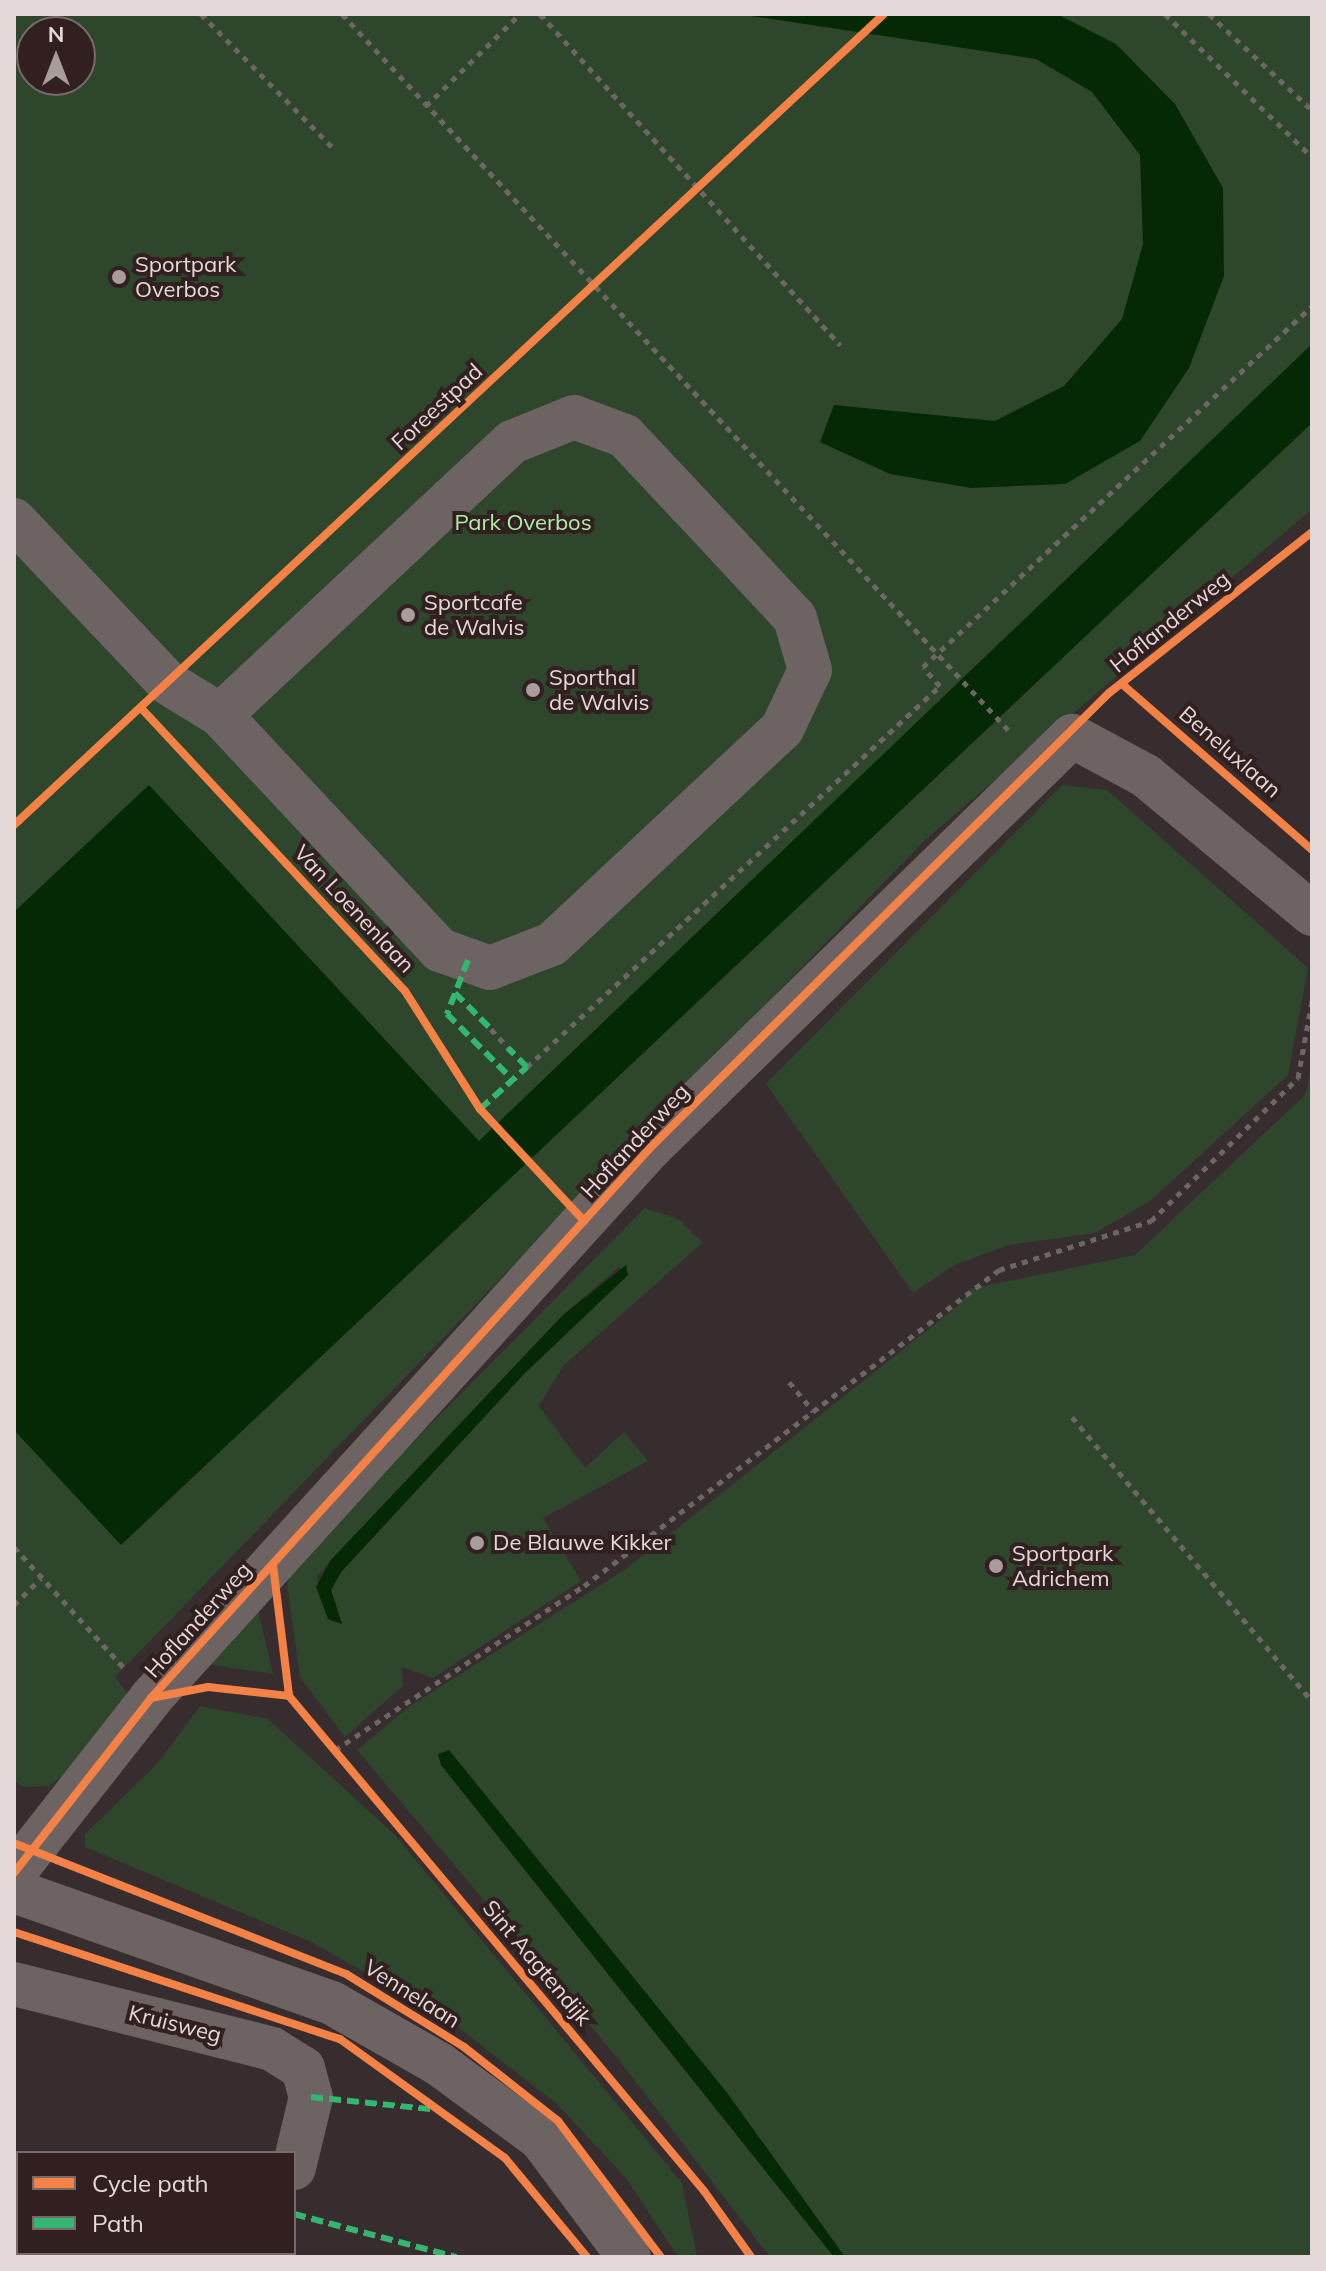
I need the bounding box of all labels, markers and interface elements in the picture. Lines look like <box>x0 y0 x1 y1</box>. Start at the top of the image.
north arrow <box>16 16 96 96</box>
text: N <box>48 20 64 48</box>
place label: Sportpark Overbos <box>135 251 236 302</box>
marker: Sportpark Overbos <box>110 268 128 286</box>
street label: Foreestpad <box>386 358 488 456</box>
park label: Park Overbos <box>454 510 592 536</box>
street label: Hoflanderweg <box>1105 566 1235 678</box>
place label: Sportcafe de Walvis <box>424 589 524 640</box>
marker: Sportcafe de Walvis <box>399 606 417 624</box>
place label: Sporthal de Walvis <box>549 664 649 716</box>
marker: Sporthal de Walvis <box>524 681 542 699</box>
street label: Beneluxlaan <box>1174 701 1286 803</box>
street label: Van Loenenlaan <box>288 840 420 978</box>
street label: Hoflanderweg <box>576 1079 694 1203</box>
place label: De Blauwe Kikker <box>493 1530 671 1556</box>
marker: De Blauwe Kikker <box>468 1534 486 1552</box>
place label: Sportpark Adrichem <box>1012 1540 1113 1592</box>
street label: Hoflanderweg <box>139 1557 257 1683</box>
marker: Sportpark Adrichem <box>987 1557 1005 1575</box>
street label: Sint Aagtendijk <box>477 1895 597 2031</box>
street label: Vennelaan <box>359 1954 465 2034</box>
street label: Kruisweg <box>126 2000 224 2048</box>
legend <box>16 2151 296 2255</box>
text: Cycle path <box>92 2168 209 2198</box>
text: Path <box>92 2208 144 2238</box>

